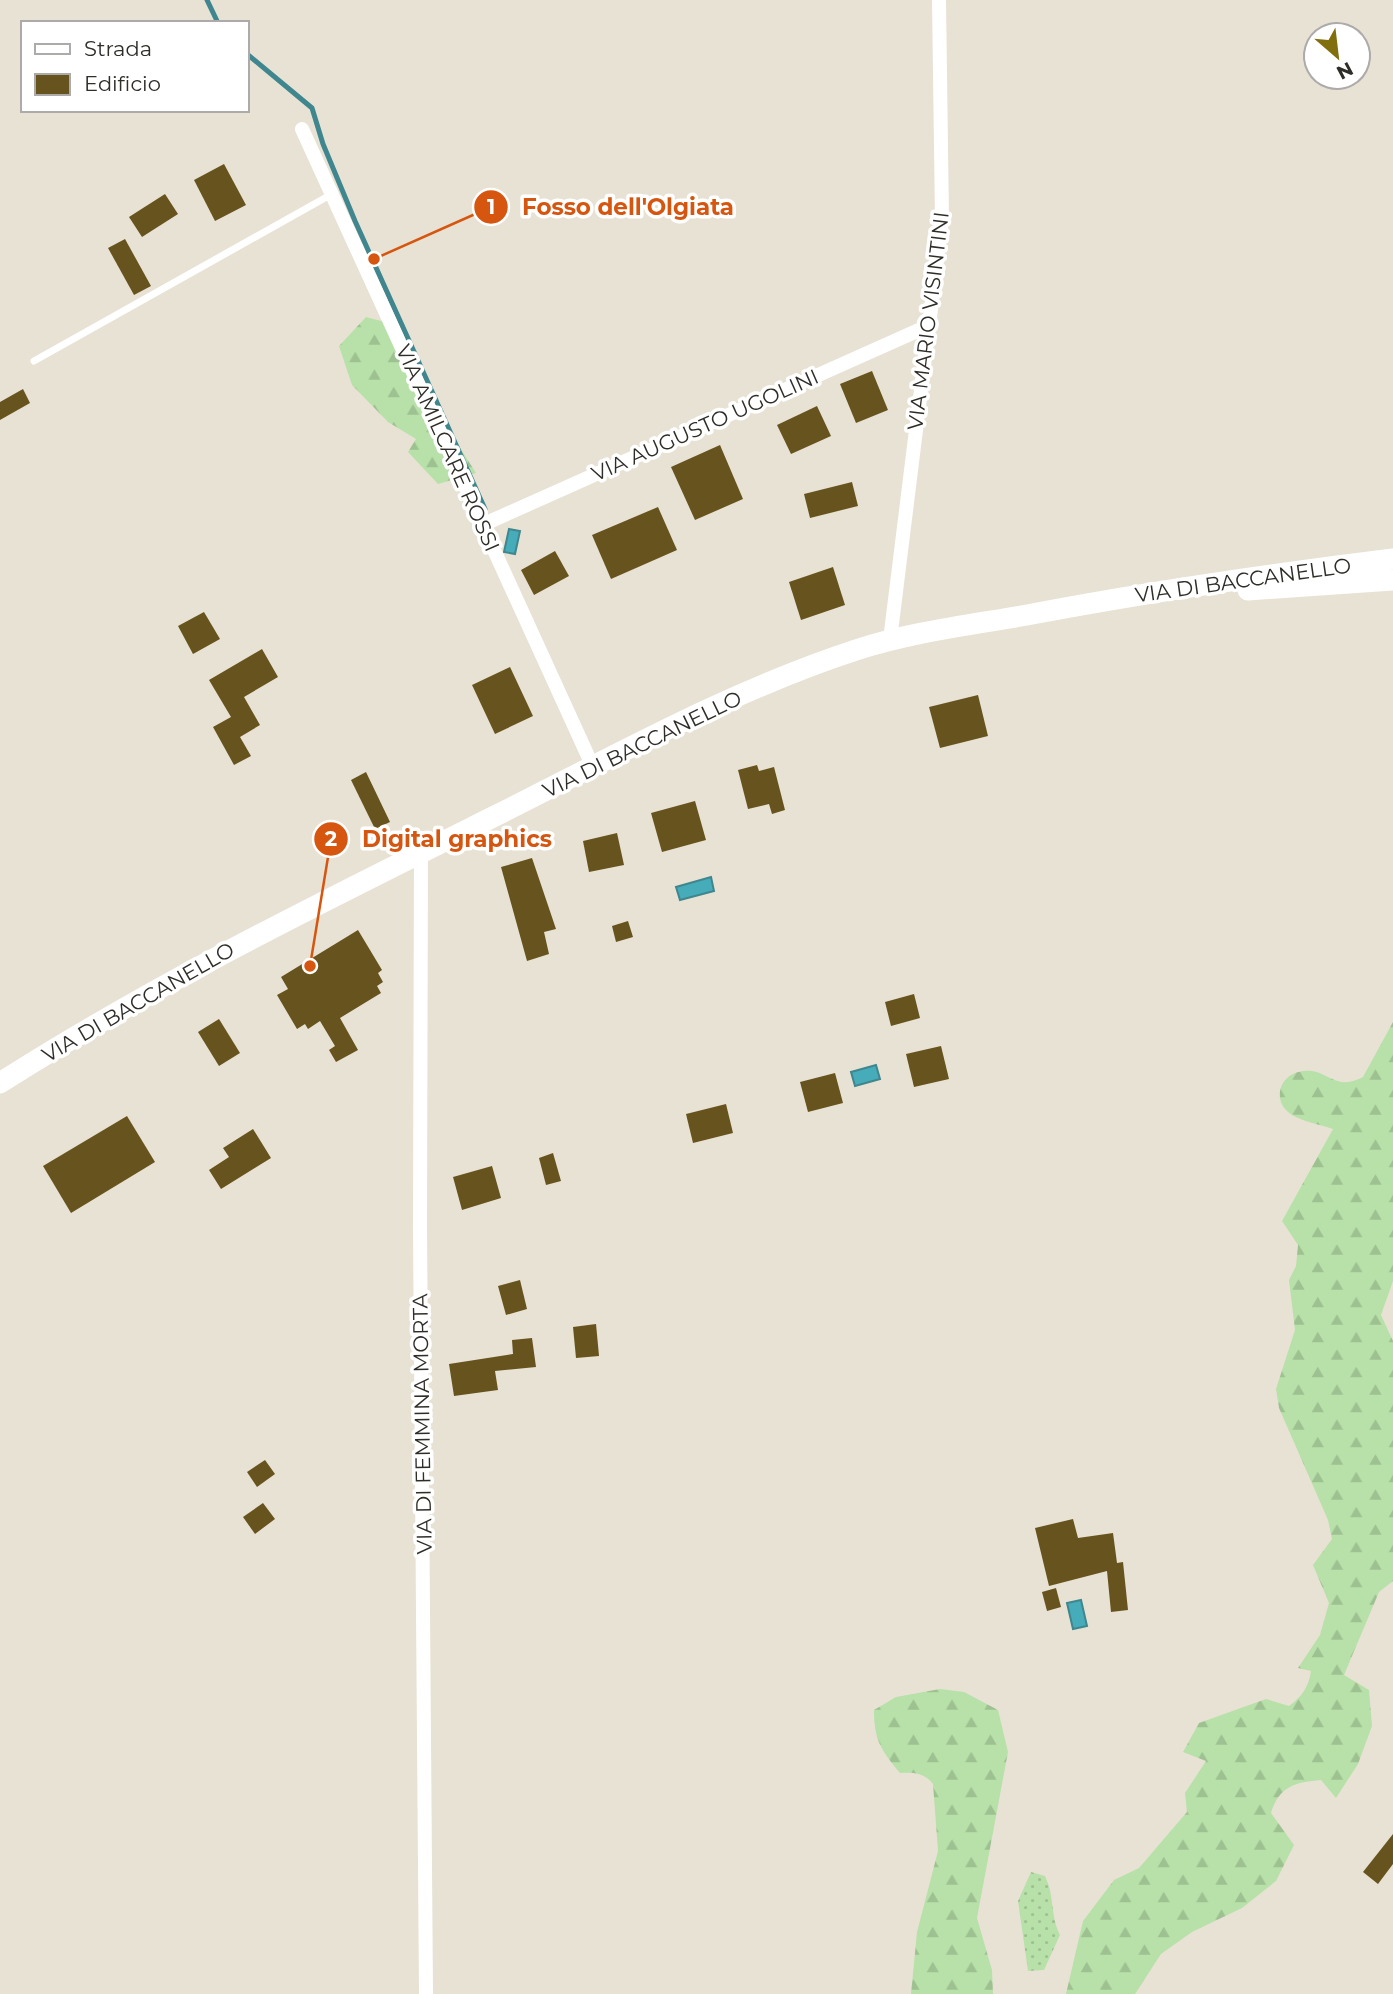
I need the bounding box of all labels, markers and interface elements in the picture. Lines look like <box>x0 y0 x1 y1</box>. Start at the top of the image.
legend <box>21 21 248 112</box>
north arrow <box>1302 21 1372 91</box>
text: Strada <box>84 36 152 61</box>
text: N <box>1333 57 1357 84</box>
text: Edificio <box>84 71 161 96</box>
callout: Fosso dell'Olgiata <box>473 185 748 229</box>
text: Fosso dell'Olgiata <box>522 193 734 221</box>
text: 1 <box>487 194 495 219</box>
street label: VIA MARIO VISINTINI <box>902 210 954 432</box>
street label: VIA AMILCARE ROSSI <box>391 341 505 555</box>
street label: VIA AUGUSTO UGOLINI <box>588 364 822 486</box>
street label: VIA DI BACCANELLO <box>1133 552 1353 608</box>
street label: VIA DI BACCANELLO <box>539 685 745 803</box>
callout: Digital graphics <box>313 817 566 861</box>
text: Digital graphics <box>362 825 552 853</box>
text: 2 <box>325 826 337 851</box>
street label: VIA DI BACCANELLO <box>37 937 239 1067</box>
street label: VIA DI FEMMINA MORTA <box>407 1292 437 1555</box>

